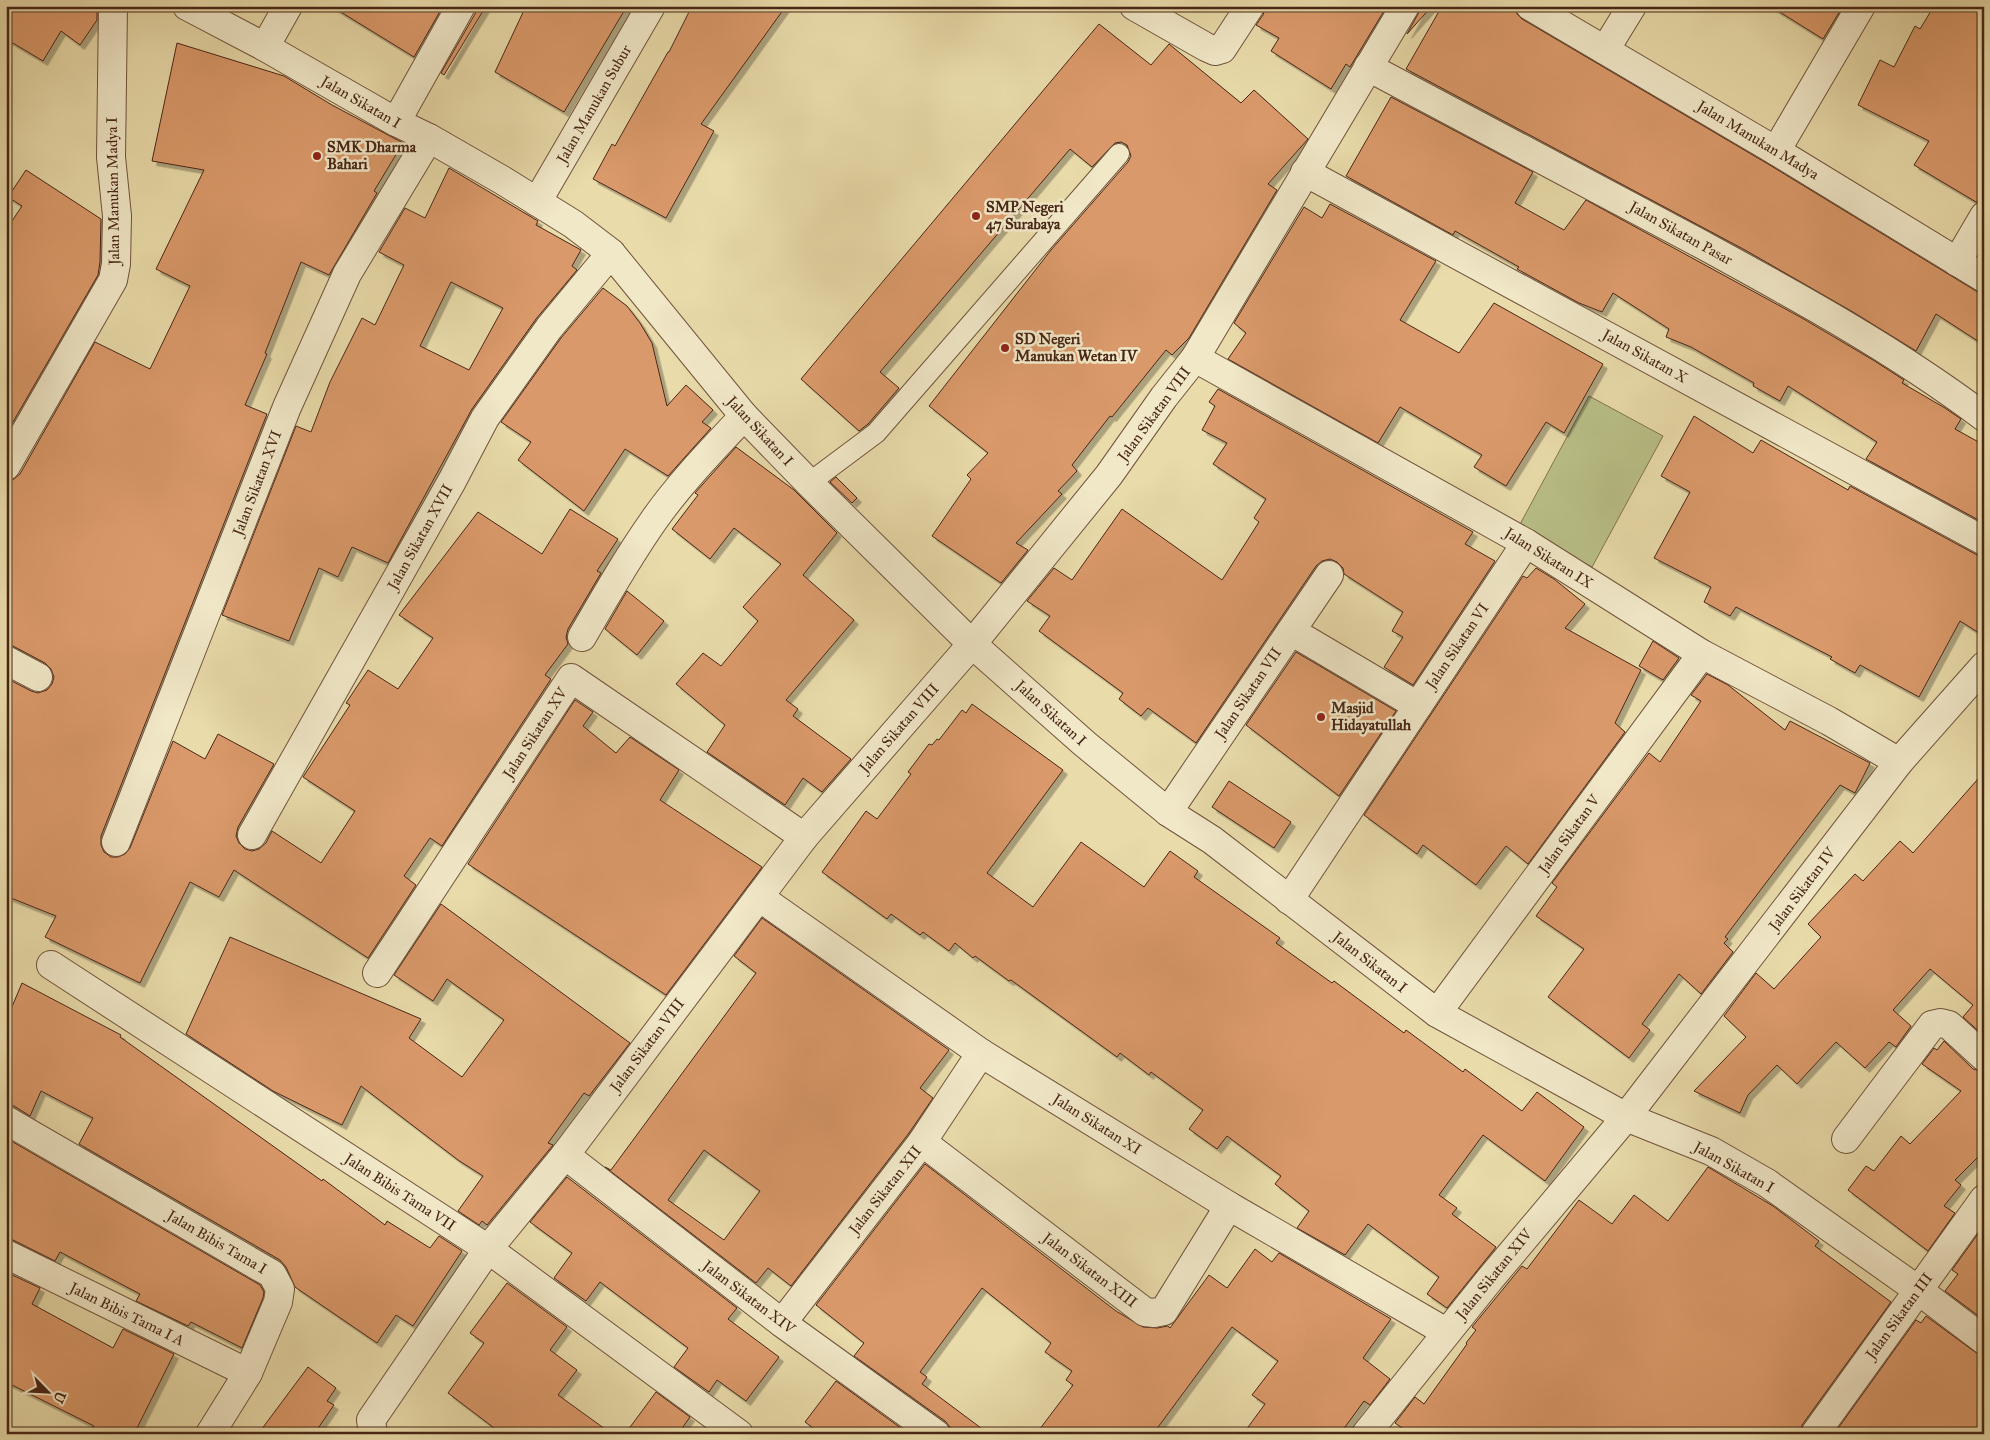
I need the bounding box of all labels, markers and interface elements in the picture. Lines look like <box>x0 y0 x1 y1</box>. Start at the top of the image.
street label: Jalan Manukan Subur <box>552 41 636 169</box>
street label: Jalan Sikatan I <box>316 71 404 133</box>
street label: Jalan Manukan Madya <box>1692 96 1823 185</box>
street label: Jalan Manukan Madya I <box>103 117 124 267</box>
place label: SMK Dharma Bahari <box>327 138 417 173</box>
marker: SMK Dharma Bahari <box>311 150 323 162</box>
street label: Jalan Sikatan Pasar <box>1624 196 1736 270</box>
place label: SMP Negeri 47 Surabaya <box>986 198 1064 234</box>
marker: SMP Negeri 47 Surabaya <box>970 210 982 222</box>
street label: Jalan Sikatan X <box>1597 324 1691 388</box>
place label: SD Negeri Manukan Wetan IV <box>1015 330 1139 365</box>
marker: SD Negeri Manukan Wetan IV <box>999 342 1011 354</box>
street label: Jalan Sikatan VIII <box>1112 363 1195 467</box>
street label: Jalan Sikatan I <box>721 391 797 470</box>
street label: Jalan Sikatan XVI <box>228 428 286 540</box>
street label: Jalan Sikatan XVII <box>383 481 457 595</box>
street label: Jalan Sikatan IX <box>1499 523 1597 593</box>
street label: Jalan Sikatan VI <box>1421 600 1493 695</box>
street label: Jalan Sikatan VII <box>1210 644 1286 744</box>
street label: Jalan Sikatan I <box>1010 675 1090 750</box>
street label: Jalan Sikatan VIII <box>854 680 943 779</box>
street label: Jalan Sikatan XV <box>498 684 572 784</box>
place label: Masjid Hidayatullah <box>1331 699 1412 735</box>
marker: Masjid Hidayatullah <box>1315 711 1327 723</box>
street label: Jalan Sikatan V <box>1533 791 1605 879</box>
street label: Jalan Sikatan IV <box>1764 843 1840 936</box>
street label: Jalan Sikatan I <box>1327 926 1411 997</box>
street label: Jalan Sikatan VIII <box>605 995 689 1098</box>
street label: Jalan Sikatan XI <box>1047 1089 1145 1159</box>
street label: Jalan Sikatan I <box>1688 1137 1777 1197</box>
street label: Jalan Sikatan XII <box>844 1142 926 1240</box>
street label: Jalan Bibis Tama VII <box>339 1148 459 1235</box>
street label: Jalan Bibis Tama I <box>162 1205 270 1279</box>
street label: Jalan Sikatan XIV <box>1451 1225 1537 1325</box>
street label: Jalan Sikatan XIII <box>1037 1227 1141 1312</box>
street label: Jalan Sikatan XIV <box>697 1255 799 1339</box>
street label: Jalan Sikatan III <box>1861 1269 1937 1365</box>
street label: Jalan Bibis Tama I A <box>64 1278 187 1350</box>
north arrow <box>22 1368 72 1418</box>
text: U <box>49 1389 69 1406</box>

